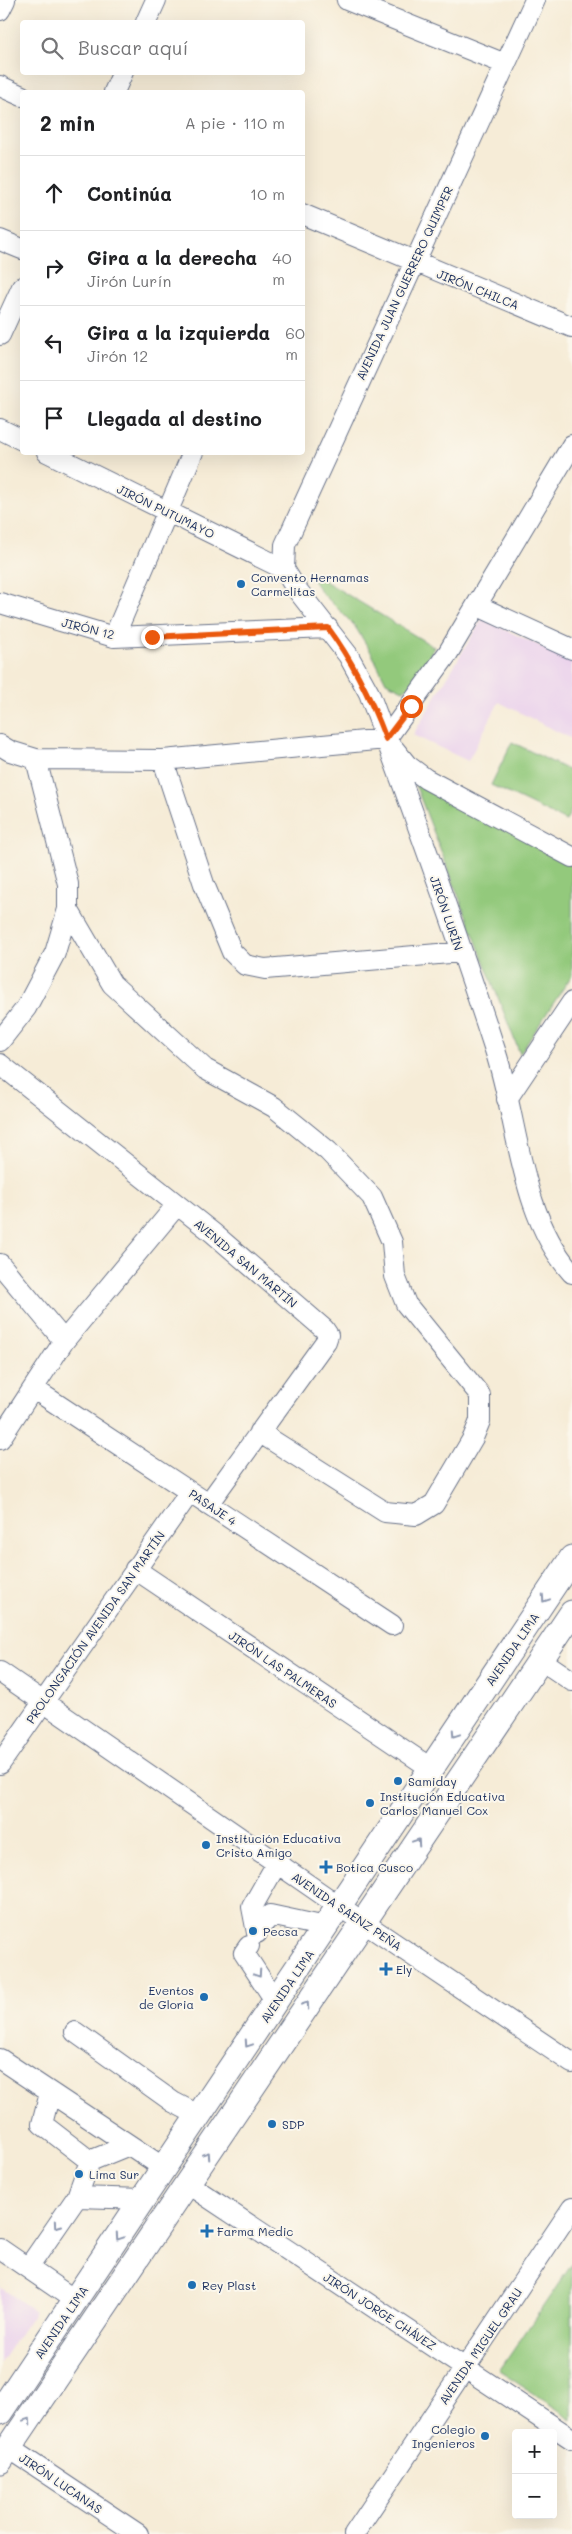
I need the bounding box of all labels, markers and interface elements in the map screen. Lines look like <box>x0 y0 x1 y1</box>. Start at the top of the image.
search box <box>20 20 305 75</box>
icon: search <box>38 34 66 62</box>
text: Buscar aquí <box>78 35 188 60</box>
text: 2 min <box>40 109 95 136</box>
text: A pie · 110 m <box>185 112 285 133</box>
icon: ahead <box>40 179 68 207</box>
text: Continúa <box>87 181 172 206</box>
text: 10 m <box>250 183 285 204</box>
street label: AVENIDA JUAN GUERRERO QUIMPER <box>352 183 456 383</box>
text: Gira a la derecha <box>87 245 257 270</box>
text: 40 m <box>272 247 292 289</box>
icon: right <box>40 254 68 282</box>
street label: JIRÓN CHILCA <box>435 265 521 313</box>
text: Jirón Lurín <box>87 270 171 291</box>
text: Gira a la izquierda <box>87 320 270 345</box>
text: 60 m <box>285 322 305 364</box>
icon: left <box>40 329 68 357</box>
text: Jirón 12 <box>87 345 148 366</box>
icon: arrive <box>40 404 68 432</box>
text: Llegada al destino <box>87 406 262 431</box>
street label: JIRÓN PUTUMAYO <box>114 480 218 542</box>
place label: Convento Hernamas Carmelitas <box>251 569 369 599</box>
marker: Convento Hernamas Carmelitas <box>235 578 247 590</box>
street label: JIRÓN 12 <box>60 614 116 642</box>
route end <box>141 626 164 649</box>
route start <box>400 695 423 718</box>
street label: JIRÓN LURÍN <box>427 874 467 952</box>
street label: AVENIDA SAN MARTÍN <box>191 1215 301 1311</box>
street label: PASAJE 4 <box>186 1485 240 1529</box>
street label: PROLONGACIÓN AVENIDA SAN MARTÍN <box>22 1528 168 1726</box>
one-way arrow <box>542 1593 551 1602</box>
street label: AVENIDA LIMA <box>482 1609 542 1689</box>
street label: JIRÓN LAS PALMERAS <box>226 1627 340 1711</box>
one-way arrow <box>452 1728 461 1738</box>
place label: Samiday <box>408 1773 457 1789</box>
marker: Samiday <box>392 1775 404 1787</box>
place label: Institución Educativa Carlos Manuel Cox <box>380 1788 505 1818</box>
marker: Institución Educativa Carlos Manuel Cox <box>364 1797 376 1809</box>
place label: Institución Educativa Cristo Amigo <box>216 1830 341 1860</box>
one-way arrow <box>411 1838 420 1847</box>
marker: Institución Educativa Cristo Amigo <box>200 1839 212 1851</box>
place label: Botica Cusco <box>336 1859 413 1875</box>
marker: Botica Cusco <box>320 1861 332 1873</box>
street label: AVENIDA SAENZ PEÑA <box>289 1868 405 1954</box>
place label: Pecsa <box>263 1923 298 1939</box>
marker: Pecsa <box>247 1925 259 1937</box>
street label: AVENIDA LIMA <box>257 1946 317 2026</box>
place label: Ely <box>396 1961 412 1977</box>
marker: Ely <box>380 1963 392 1975</box>
one-way arrow <box>252 1968 261 1977</box>
place label: Eventos de Gloria <box>139 1982 194 2012</box>
marker: Eventos de Gloria <box>198 1991 210 2003</box>
one-way arrow <box>300 2002 310 2011</box>
one-way arrow <box>245 2038 254 2047</box>
place label: SDP <box>282 2116 304 2132</box>
marker: SDP <box>266 2118 278 2130</box>
one-way arrow <box>201 2152 210 2161</box>
place label: Lima Sur <box>89 2166 139 2182</box>
marker: Lima Sur <box>73 2168 85 2180</box>
one-way arrow <box>54 2219 63 2229</box>
place label: Farma Medic <box>217 2223 293 2239</box>
marker: Farma Medic <box>201 2225 213 2237</box>
one-way arrow <box>115 2232 125 2241</box>
street label: JIRÓN JORGE CHÁVEZ <box>321 2268 439 2354</box>
place label: Rey Plast <box>202 2277 256 2293</box>
marker: Rey Plast <box>186 2279 198 2291</box>
street label: AVENIDA LIMA <box>31 2282 91 2362</box>
street label: AVENIDA MIGUEL GRAU <box>435 2285 525 2407</box>
one-way arrow <box>22 2417 31 2426</box>
place label: Colegio Ingenieros <box>412 2421 475 2451</box>
map controls <box>512 2429 557 2519</box>
button: + <box>512 2429 557 2474</box>
marker: Colegio Ingenieros <box>479 2430 491 2442</box>
street label: JIRÓN LUCANAS <box>16 2449 106 2517</box>
button: − <box>512 2474 557 2519</box>

